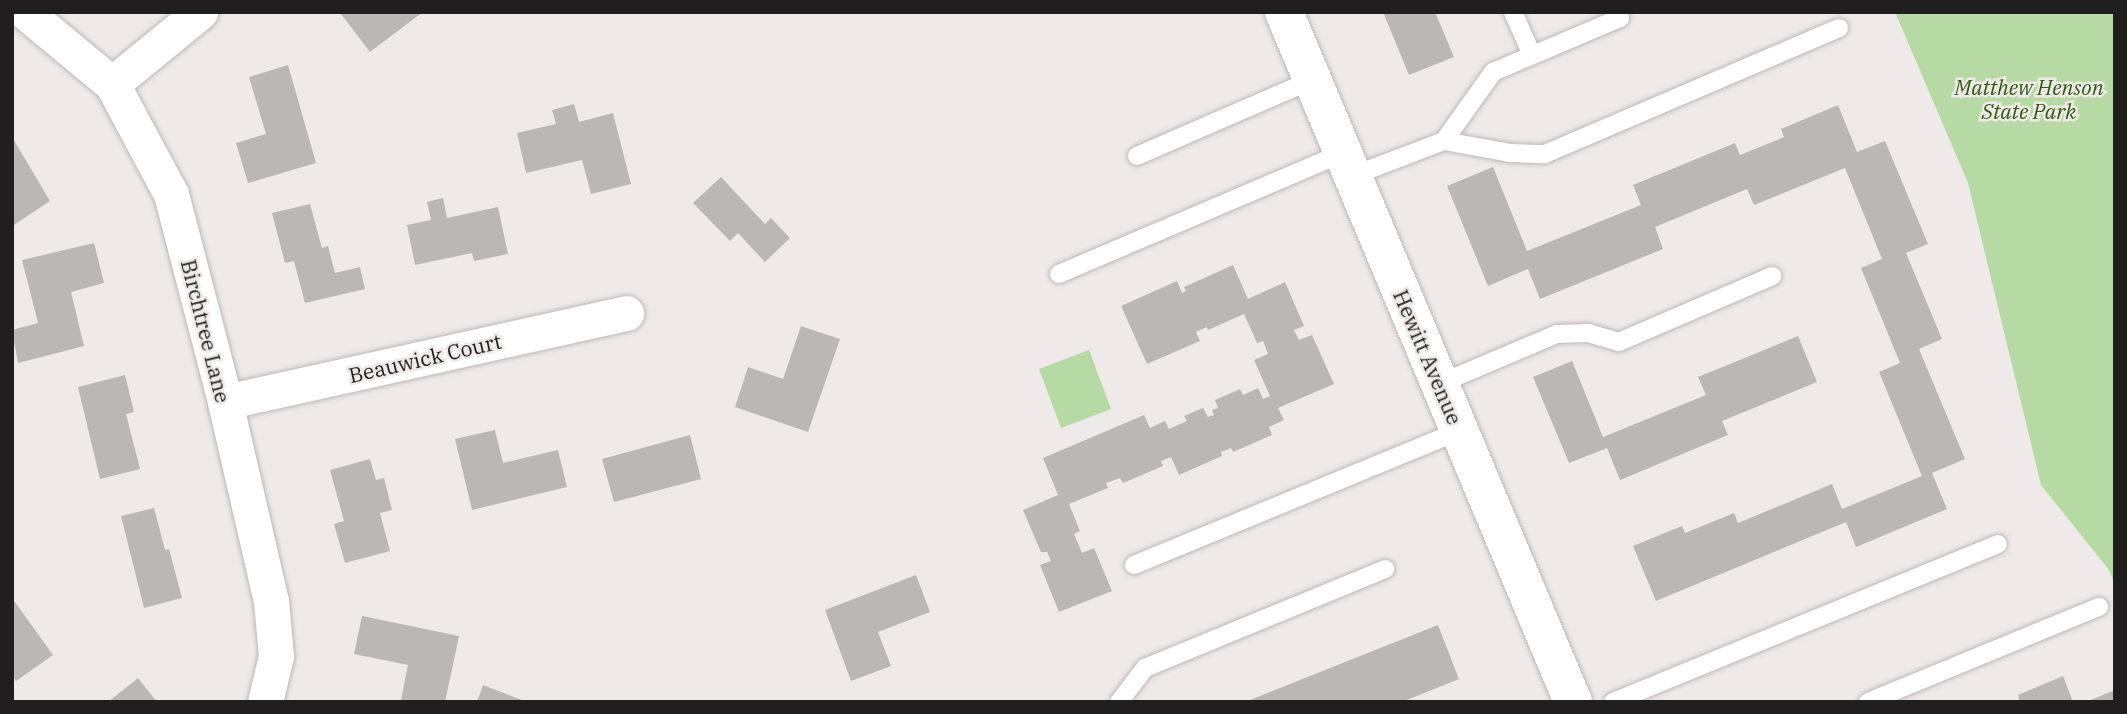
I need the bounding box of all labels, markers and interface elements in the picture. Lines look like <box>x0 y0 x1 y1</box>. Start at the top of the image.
park label: Matthew Henson State Park <box>1954 74 2104 124</box>
street label: Birchtree Lane <box>176 257 236 405</box>
street label: Hewitt Avenue <box>1388 286 1468 428</box>
street label: Beauwick Court <box>346 328 504 388</box>

